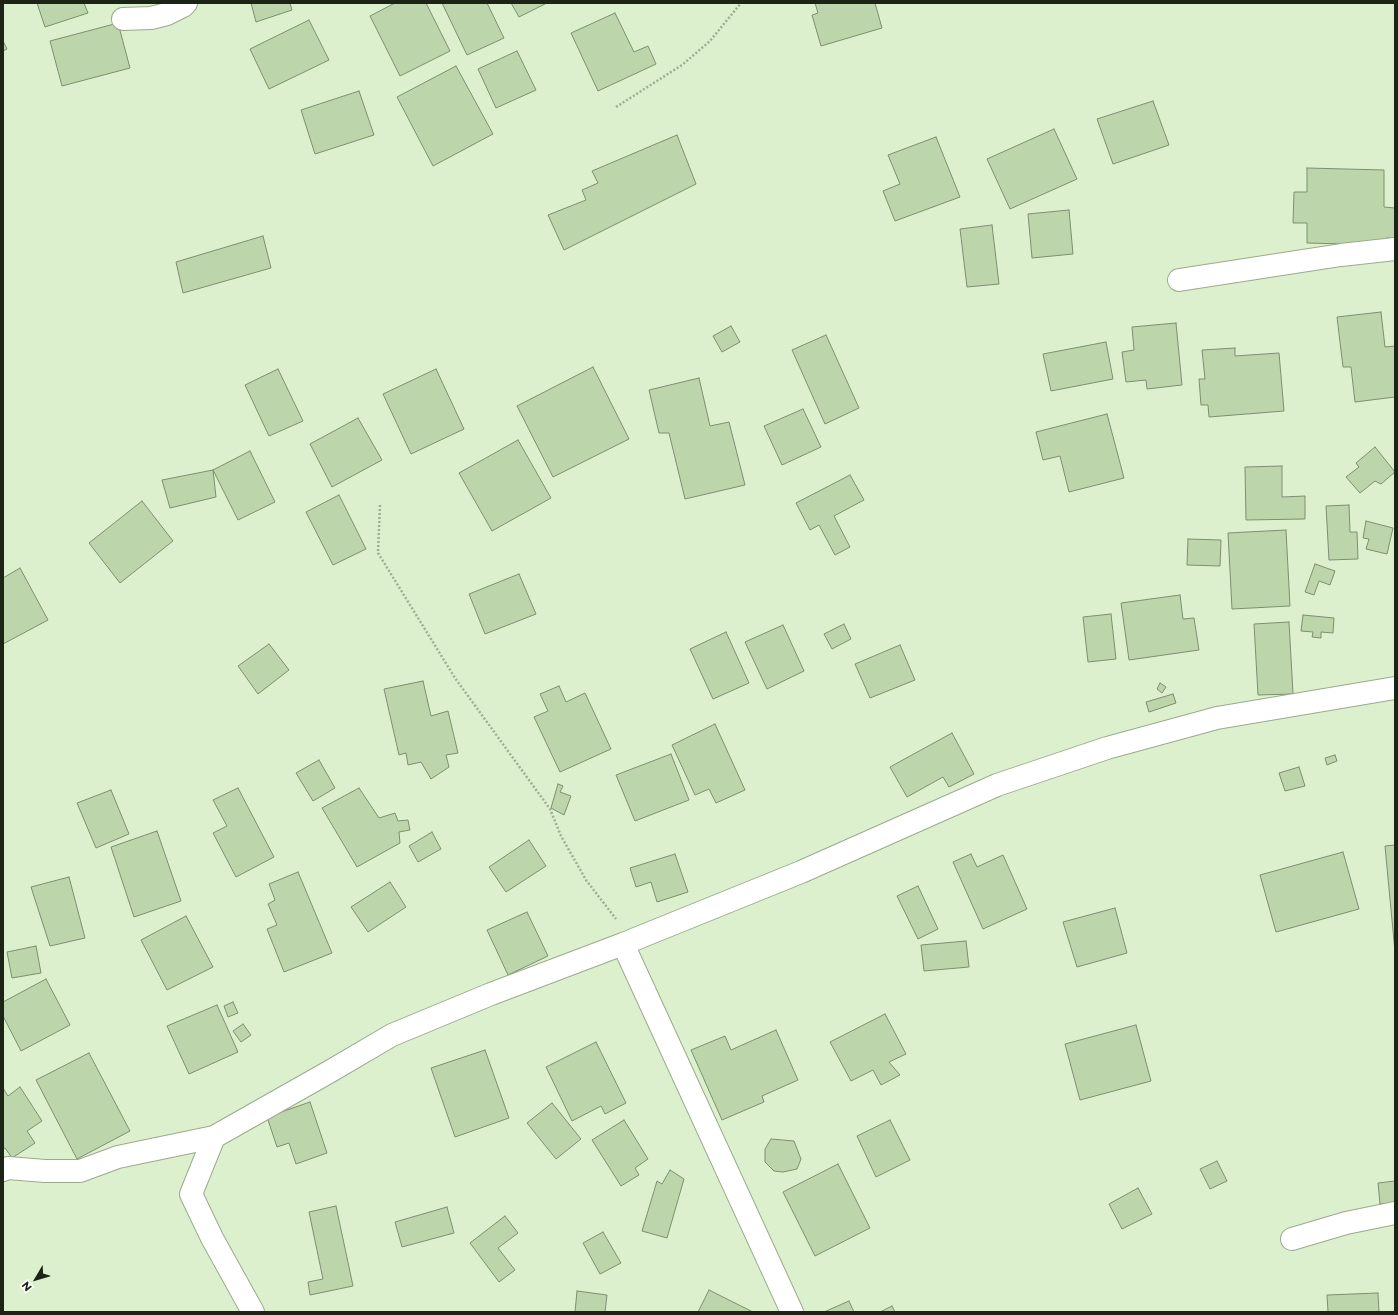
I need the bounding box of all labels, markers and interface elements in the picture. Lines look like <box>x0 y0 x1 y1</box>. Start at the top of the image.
north arrow <box>16 1259 56 1299</box>
text: N <box>18 1279 35 1294</box>

